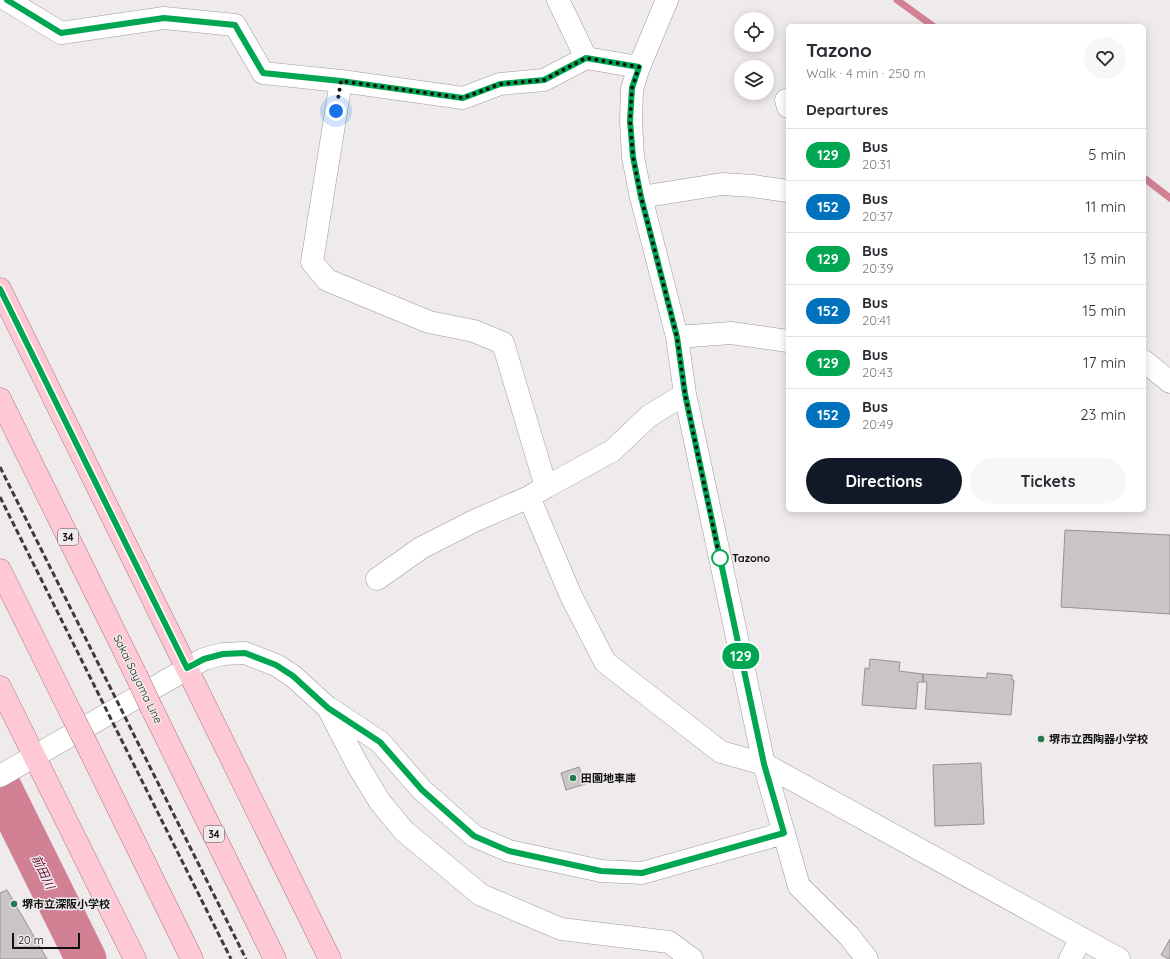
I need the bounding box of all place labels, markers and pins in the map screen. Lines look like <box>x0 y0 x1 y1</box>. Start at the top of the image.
marker: Tazono <box>711 549 729 567</box>
place label: Tazono <box>732 551 770 565</box>
place label: 堺市立西陶器小学校 <box>1049 732 1148 746</box>
marker: 堺市立西陶器小学校 <box>1036 734 1046 744</box>
place label: 田園地車庫 <box>581 771 636 785</box>
marker: 田園地車庫 <box>568 773 578 783</box>
place label: 堺市立深阪小学校 <box>22 897 110 911</box>
marker: 堺市立深阪小学校 <box>9 899 19 909</box>

